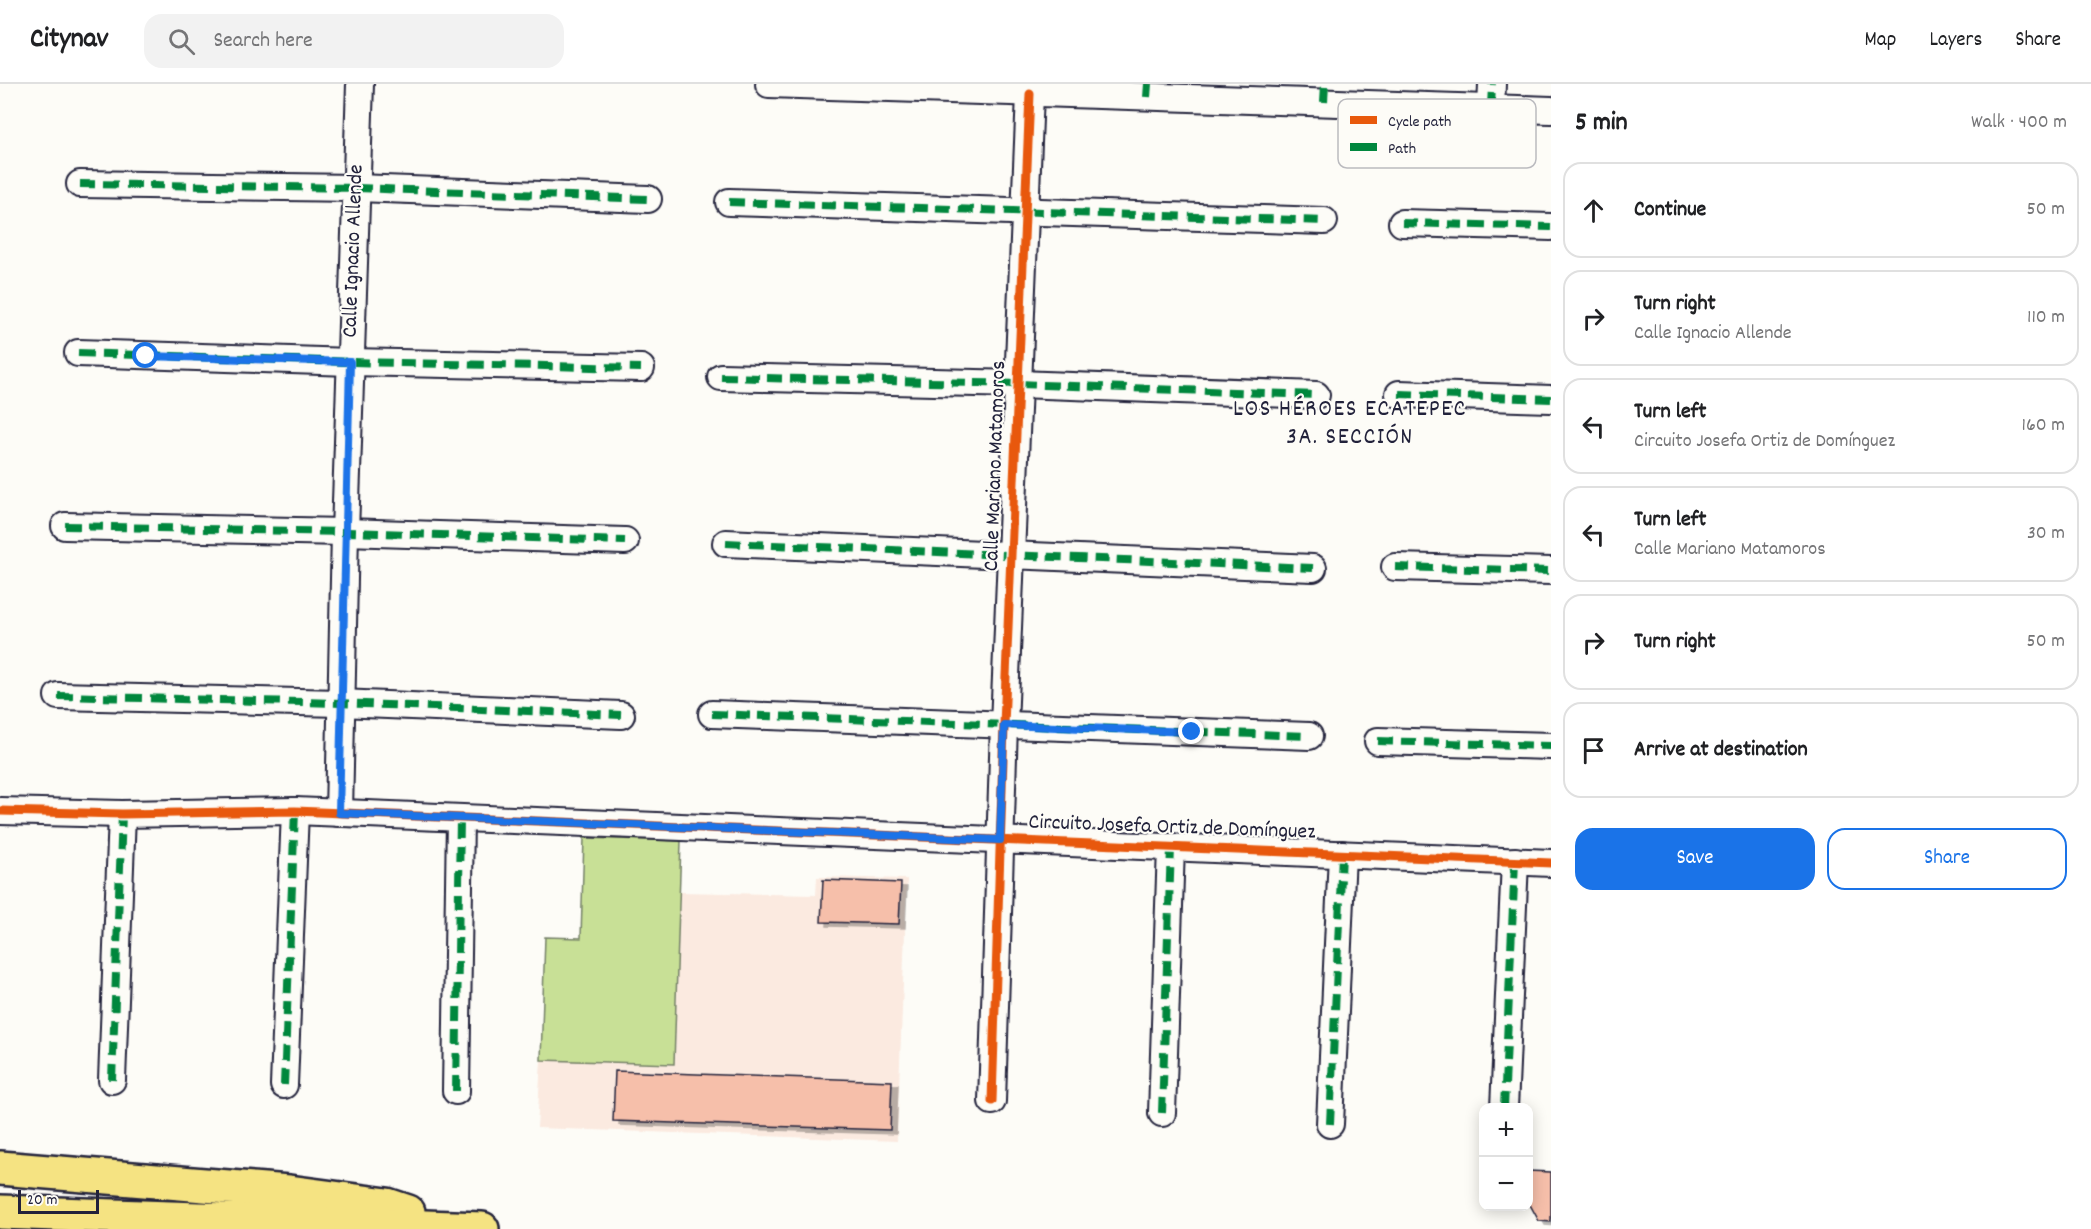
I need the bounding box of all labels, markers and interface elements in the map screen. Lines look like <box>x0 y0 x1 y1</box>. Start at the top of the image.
search box <box>144 14 564 68</box>
text: Citynav <box>30 21 108 61</box>
icon: search <box>165 25 198 58</box>
text: Search here <box>213 26 313 57</box>
text: Map <box>1865 26 1896 56</box>
text: Layers <box>1929 26 1982 56</box>
text: Share <box>2015 26 2061 56</box>
legend <box>1338 99 1536 168</box>
text: 5 min <box>1575 105 1628 142</box>
text: Walk · 400 m <box>1971 109 2067 137</box>
text: Cycle path <box>1388 111 1451 134</box>
text: Path <box>1388 138 1416 161</box>
street label: Calle Ignacio Allende <box>335 164 373 338</box>
icon: ahead <box>1577 194 1610 227</box>
text: Continue <box>1634 195 1706 226</box>
text: 50 m <box>2027 196 2065 224</box>
text: Turn right <box>1634 289 1716 320</box>
icon: right <box>1577 302 1610 335</box>
text: 110 m <box>2027 304 2065 332</box>
text: Calle Ignacio Allende <box>1634 320 1792 348</box>
route start <box>132 342 158 368</box>
street label: Calle Mariano Matamoros <box>977 360 1015 572</box>
district label: LOS HÉROES ECATEPEC 3A. SECCIÓN <box>1233 393 1467 455</box>
text: Turn left <box>1634 397 1706 428</box>
icon: left <box>1577 410 1610 443</box>
text: 160 m <box>2022 412 2065 440</box>
text: Circuito Josefa Ortiz de Domínguez <box>1634 428 1895 456</box>
text: Turn left <box>1634 505 1706 536</box>
icon: left <box>1577 518 1610 551</box>
text: 30 m <box>2027 520 2065 548</box>
text: Calle Mariano Matamoros <box>1634 536 1826 564</box>
icon: right <box>1577 626 1610 659</box>
text: Turn right <box>1634 627 1716 658</box>
text: 50 m <box>2027 628 2065 656</box>
route end <box>1178 718 1204 744</box>
icon: arrive <box>1577 734 1610 767</box>
text: Arrive at destination <box>1634 735 1808 766</box>
street label: Circuito Josefa Ortiz de Domínguez <box>1028 807 1317 849</box>
button: Save <box>1575 828 1815 890</box>
button: Share <box>1827 828 2067 890</box>
map controls <box>1479 1103 1533 1211</box>
button: + <box>1479 1103 1533 1157</box>
button: − <box>1479 1157 1533 1211</box>
scale bar <box>18 1187 99 1214</box>
text: 20 m <box>27 1189 57 1212</box>

